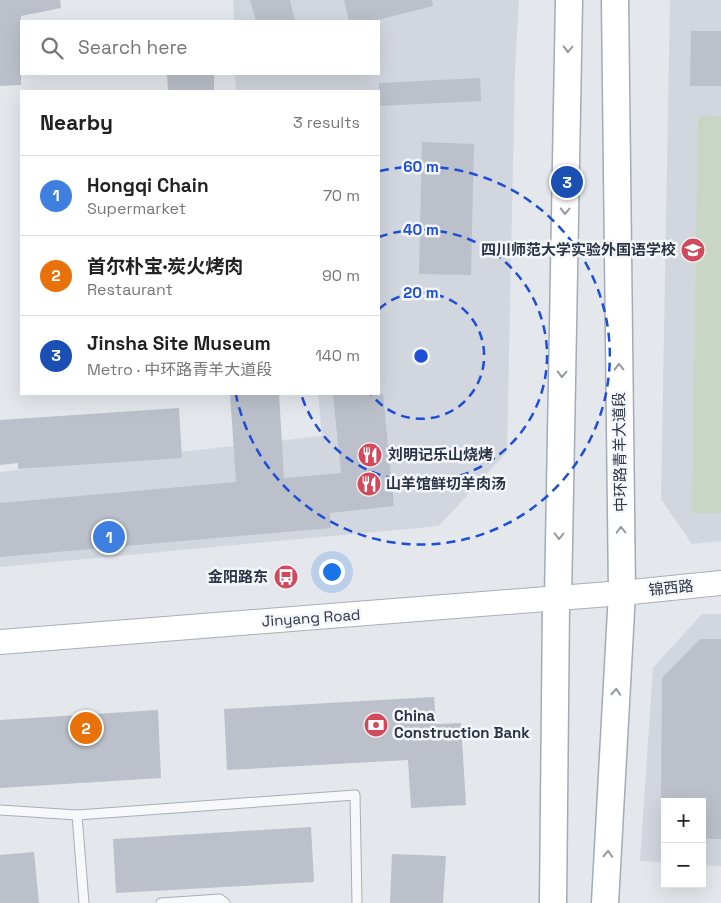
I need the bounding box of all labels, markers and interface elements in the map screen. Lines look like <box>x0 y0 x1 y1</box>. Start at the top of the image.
search box <box>20 20 380 75</box>
icon: search <box>38 34 66 62</box>
text: Search here <box>78 35 188 60</box>
one-way arrow <box>563 45 573 53</box>
text: Nearby <box>40 109 113 136</box>
text: 3 results <box>293 112 360 133</box>
text: 60 m <box>403 157 439 176</box>
pin: 3 <box>551 163 583 201</box>
text: Hongqi Chain <box>87 173 209 198</box>
text: 1 <box>52 185 60 206</box>
text: 70 m <box>323 185 360 206</box>
text: Supermarket <box>87 198 186 219</box>
one-way arrow <box>560 208 570 215</box>
text: 40 m <box>403 220 439 239</box>
school or university icon: 四川师范大学实验外国语学校 <box>680 237 706 263</box>
place label: 四川师范大学实验外国语学校 <box>481 240 676 259</box>
text: 首尔朴宝·炭火烤肉 <box>87 254 243 279</box>
text: 2 <box>51 265 61 286</box>
text: 90 m <box>322 265 360 286</box>
text: Restaurant <box>87 279 173 300</box>
text: 20 m <box>403 283 439 302</box>
text: Jinsha Site Museum <box>87 331 271 356</box>
text: 3 <box>51 345 61 366</box>
text: 140 m <box>315 345 360 366</box>
centre of rings <box>412 347 430 365</box>
text: Metro · 中环路青羊大道段 <box>87 359 272 380</box>
one-way arrow <box>614 363 624 370</box>
one-way arrow <box>557 370 567 378</box>
street label: 中环路青羊大道段 <box>609 392 630 512</box>
restaurant icon: 刘明记乐山烧烤 <box>357 442 383 468</box>
place label: 刘明记乐山烧烤 <box>388 445 493 464</box>
restaurant icon: 山羊馆鲜切羊肉汤 <box>356 471 382 497</box>
place label: 山羊馆鲜切羊肉汤 <box>386 474 506 493</box>
pin: 1 <box>93 518 125 556</box>
one-way arrow <box>616 525 626 533</box>
one-way arrow <box>554 532 564 540</box>
your location <box>319 559 345 585</box>
bus stop icon: 金阳路东 <box>273 564 299 590</box>
place label: 金阳路东 <box>208 567 268 586</box>
street label: 锦西路 <box>648 576 694 599</box>
street label: Jinyang Road <box>261 605 361 630</box>
one-way arrow <box>611 688 622 696</box>
place label: China Construction Bank <box>394 706 530 742</box>
pin: 2 <box>70 709 102 747</box>
bank icon: China Construction Bank <box>363 712 389 738</box>
map controls <box>661 798 706 888</box>
button: + <box>661 798 706 843</box>
button: − <box>661 843 706 888</box>
one-way arrow <box>602 850 613 858</box>

